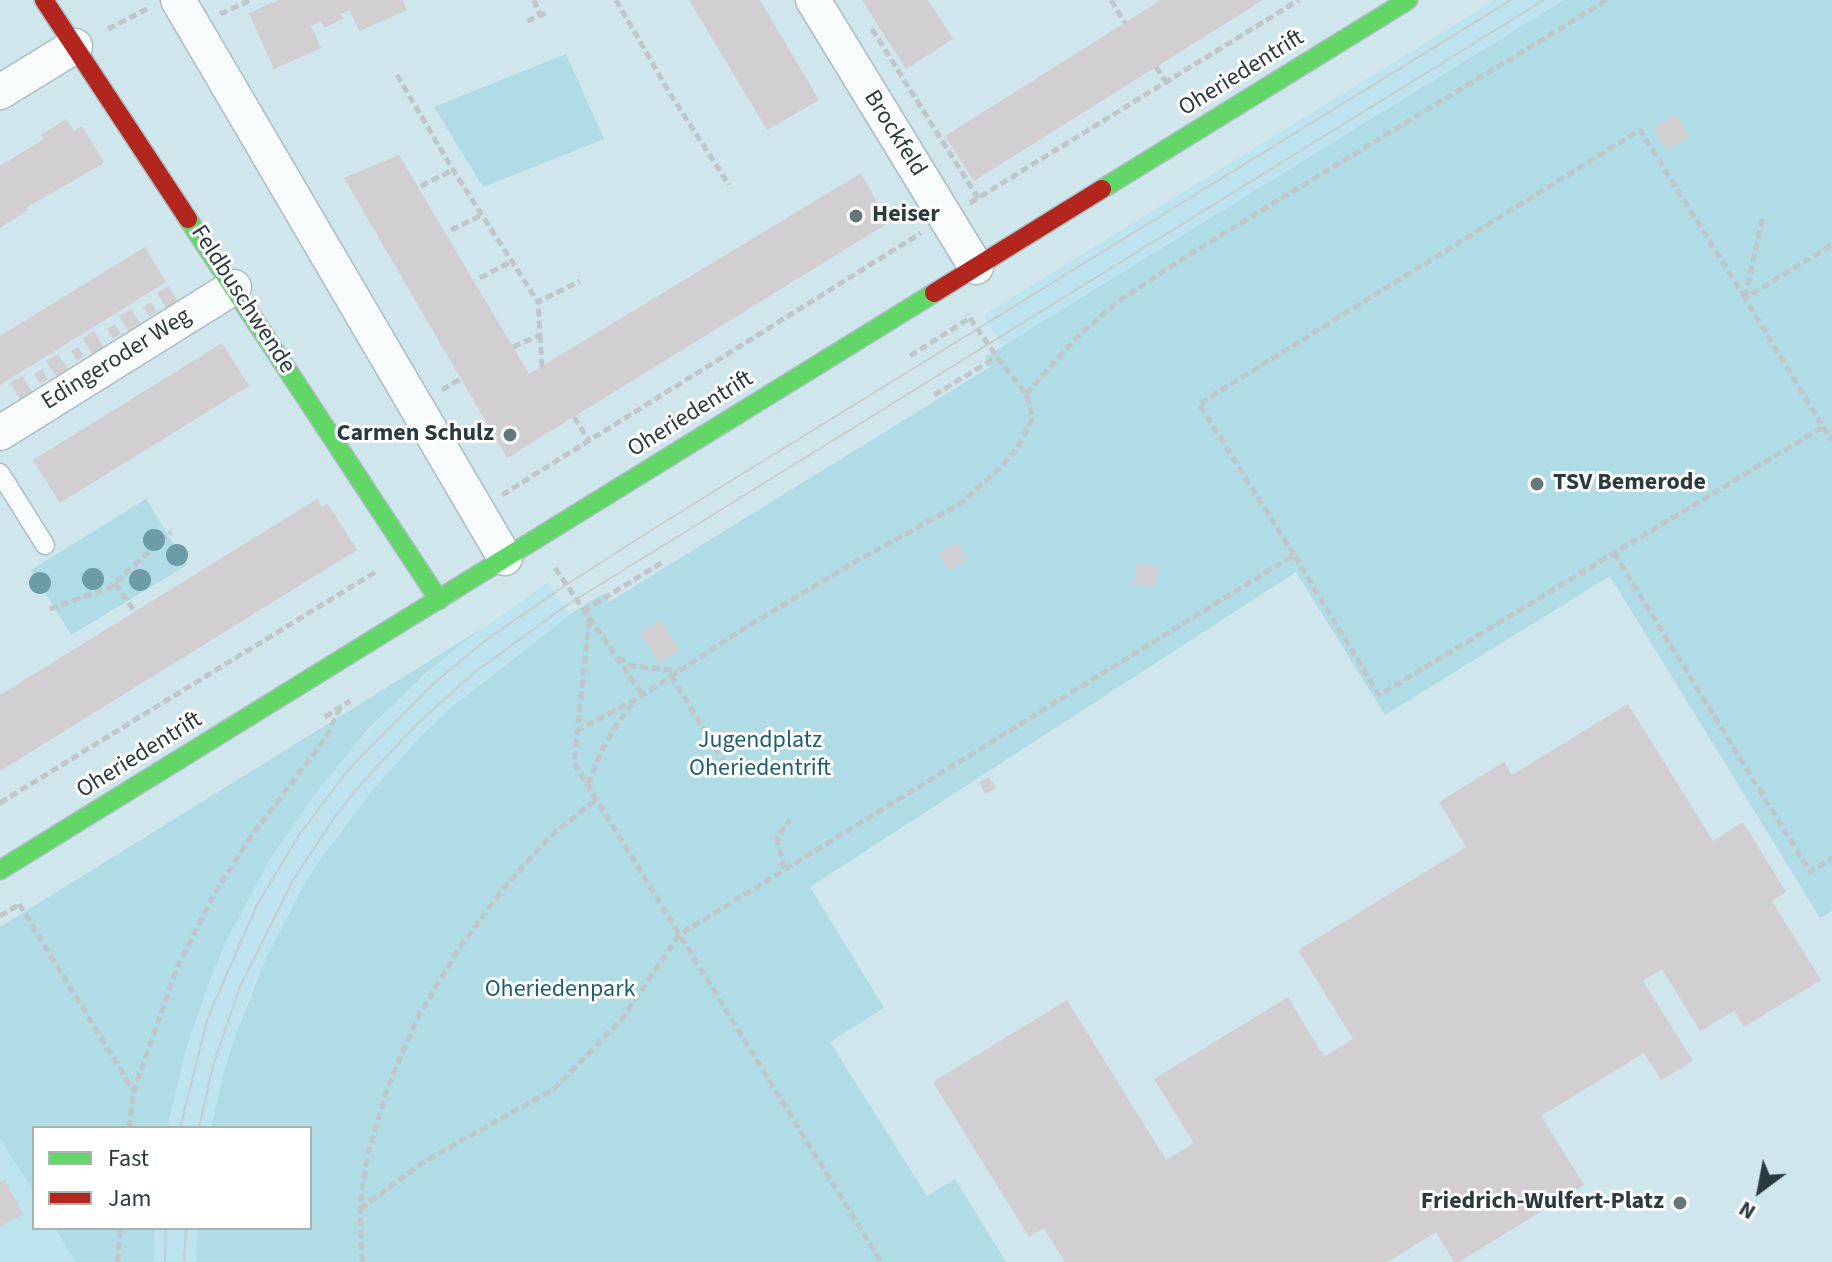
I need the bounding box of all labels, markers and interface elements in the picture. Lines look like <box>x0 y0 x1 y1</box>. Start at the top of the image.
street label: Oheriedentrift <box>1174 24 1310 124</box>
street label: Brockfeld <box>856 86 932 182</box>
place label: Heiser <box>872 202 940 230</box>
marker: Heiser <box>847 207 865 225</box>
street label: Feldbuschwende <box>183 221 301 379</box>
street label: Edingeroder Weg <box>37 303 197 417</box>
street label: Oheriedentrift <box>623 365 759 465</box>
place label: Carmen Schulz <box>336 421 494 449</box>
marker: Carmen Schulz <box>501 426 519 444</box>
place label: TSV Bemerode <box>1553 470 1706 498</box>
marker: TSV Bemerode <box>1528 475 1546 493</box>
street label: Oheriedentrift <box>72 706 208 806</box>
park label: Jugendplatz Oheriedentrift <box>689 728 831 784</box>
park label: Oheriedenpark <box>485 977 635 1005</box>
legend <box>32 1126 312 1230</box>
text: Fast <box>108 1141 149 1176</box>
north arrow <box>1720 1150 1800 1230</box>
text: Jam <box>108 1181 152 1216</box>
place label: Friedrich-Wulfert-Platz <box>1421 1189 1664 1217</box>
text: N <box>1733 1193 1762 1228</box>
marker: Friedrich-Wulfert-Platz <box>1671 1194 1689 1212</box>

